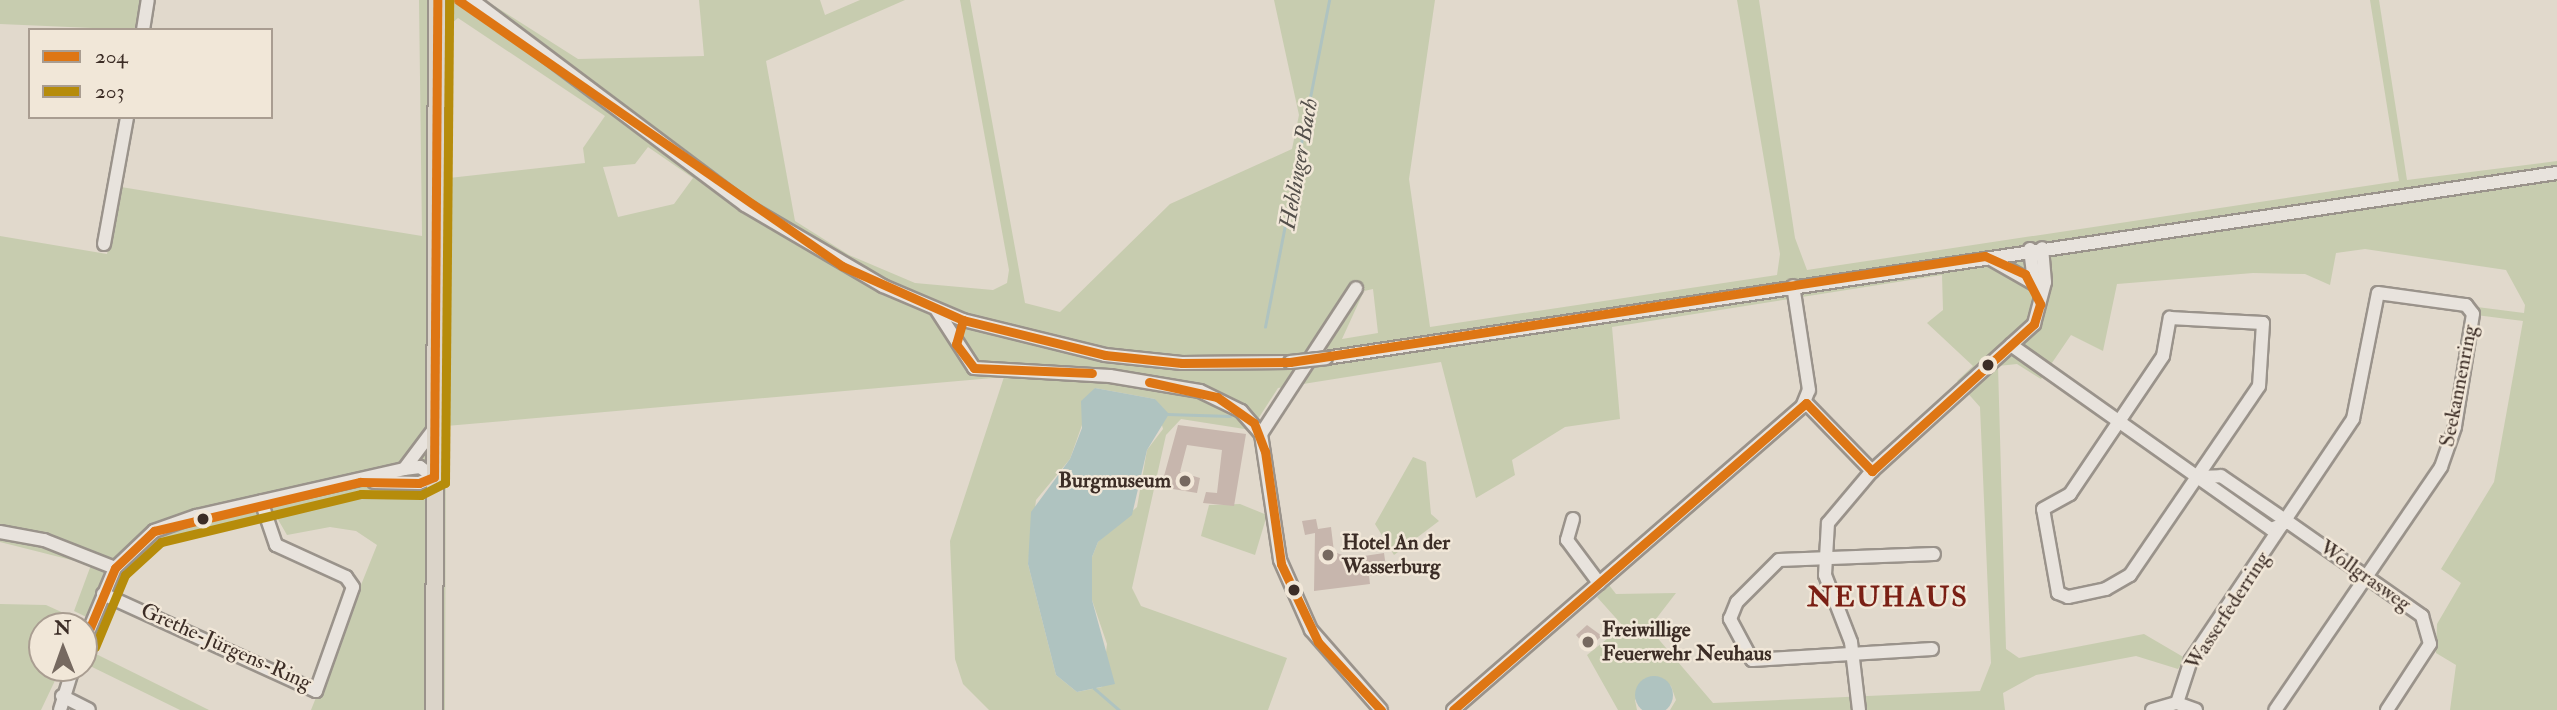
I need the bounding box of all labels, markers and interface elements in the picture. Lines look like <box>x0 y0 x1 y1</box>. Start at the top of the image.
legend <box>28 28 273 119</box>
text: 204 <box>95 43 128 70</box>
text: 203 <box>95 78 124 105</box>
water label: Hehlinger Bach <box>1274 96 1324 232</box>
street label: Seekannenring <box>2435 323 2483 449</box>
unlabelled marker <box>1981 358 1995 372</box>
place label: Burgmuseum <box>1058 468 1171 494</box>
marker: Burgmuseum <box>1177 473 1193 489</box>
unlabelled marker <box>196 512 210 526</box>
place label: Hotel An der Wasserburg <box>1342 530 1450 580</box>
street label: Wollgrasweg <box>2314 535 2416 617</box>
marker: Hotel An der Wasserburg <box>1320 547 1336 563</box>
street label: Wasserfederring <box>2180 547 2276 675</box>
district label: NEUHAUS <box>1808 581 1968 615</box>
unlabelled marker <box>1287 583 1301 597</box>
street label: Grethe-Jürgens-Ring <box>137 598 315 696</box>
north arrow <box>28 612 98 682</box>
text: N <box>54 616 71 640</box>
place label: Freiwillige Feuerwehr Neuhaus <box>1602 617 1771 667</box>
marker: Freiwillige Feuerwehr Neuhaus <box>1580 634 1596 650</box>

